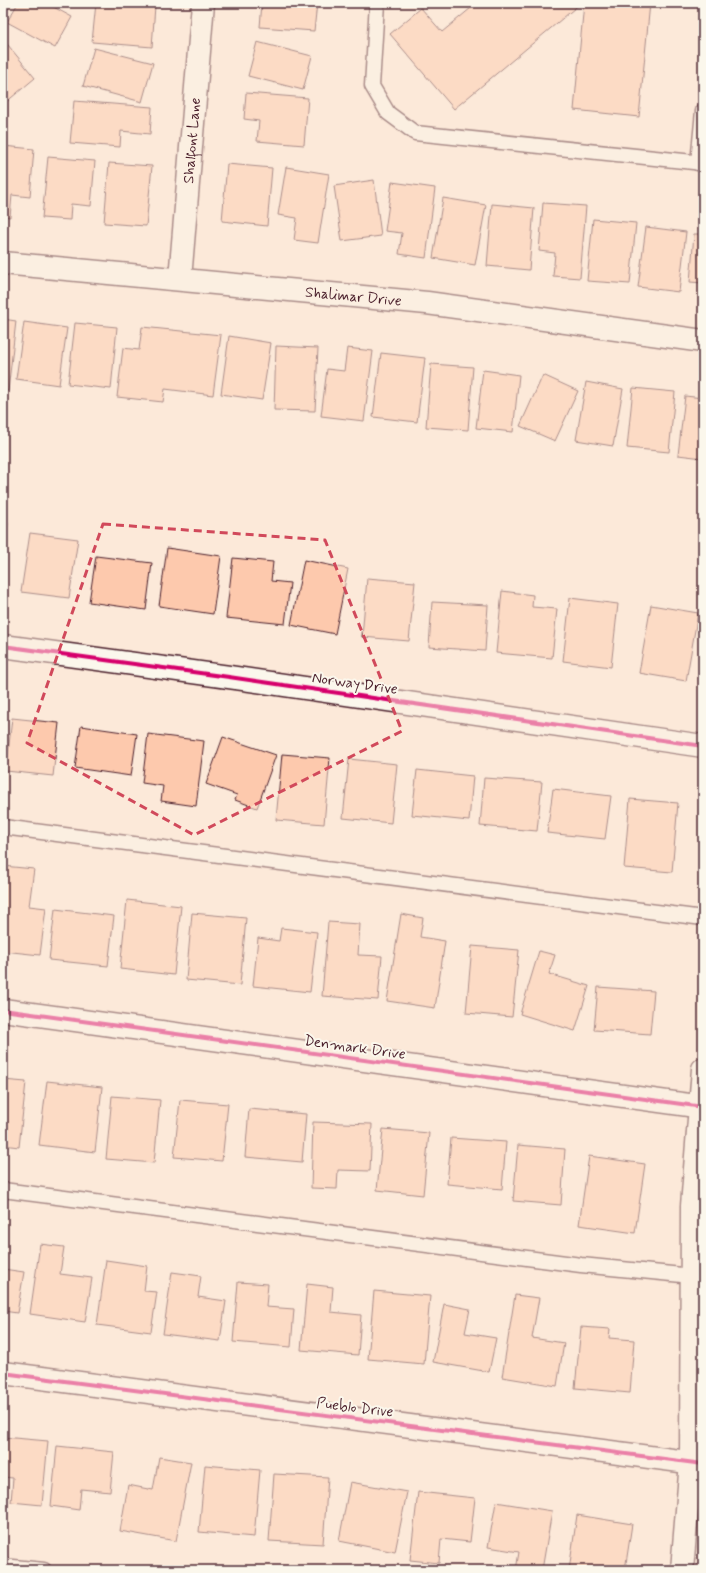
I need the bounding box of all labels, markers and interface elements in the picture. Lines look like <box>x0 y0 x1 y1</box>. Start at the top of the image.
street label: Shalfont Lane <box>179 97 206 184</box>
street label: Shalimar Drive <box>304 283 403 312</box>
street label: Norway Drive <box>311 668 399 700</box>
street label: Denmark Drive <box>303 1031 407 1065</box>
street label: Pueblo Drive <box>315 1393 395 1423</box>

